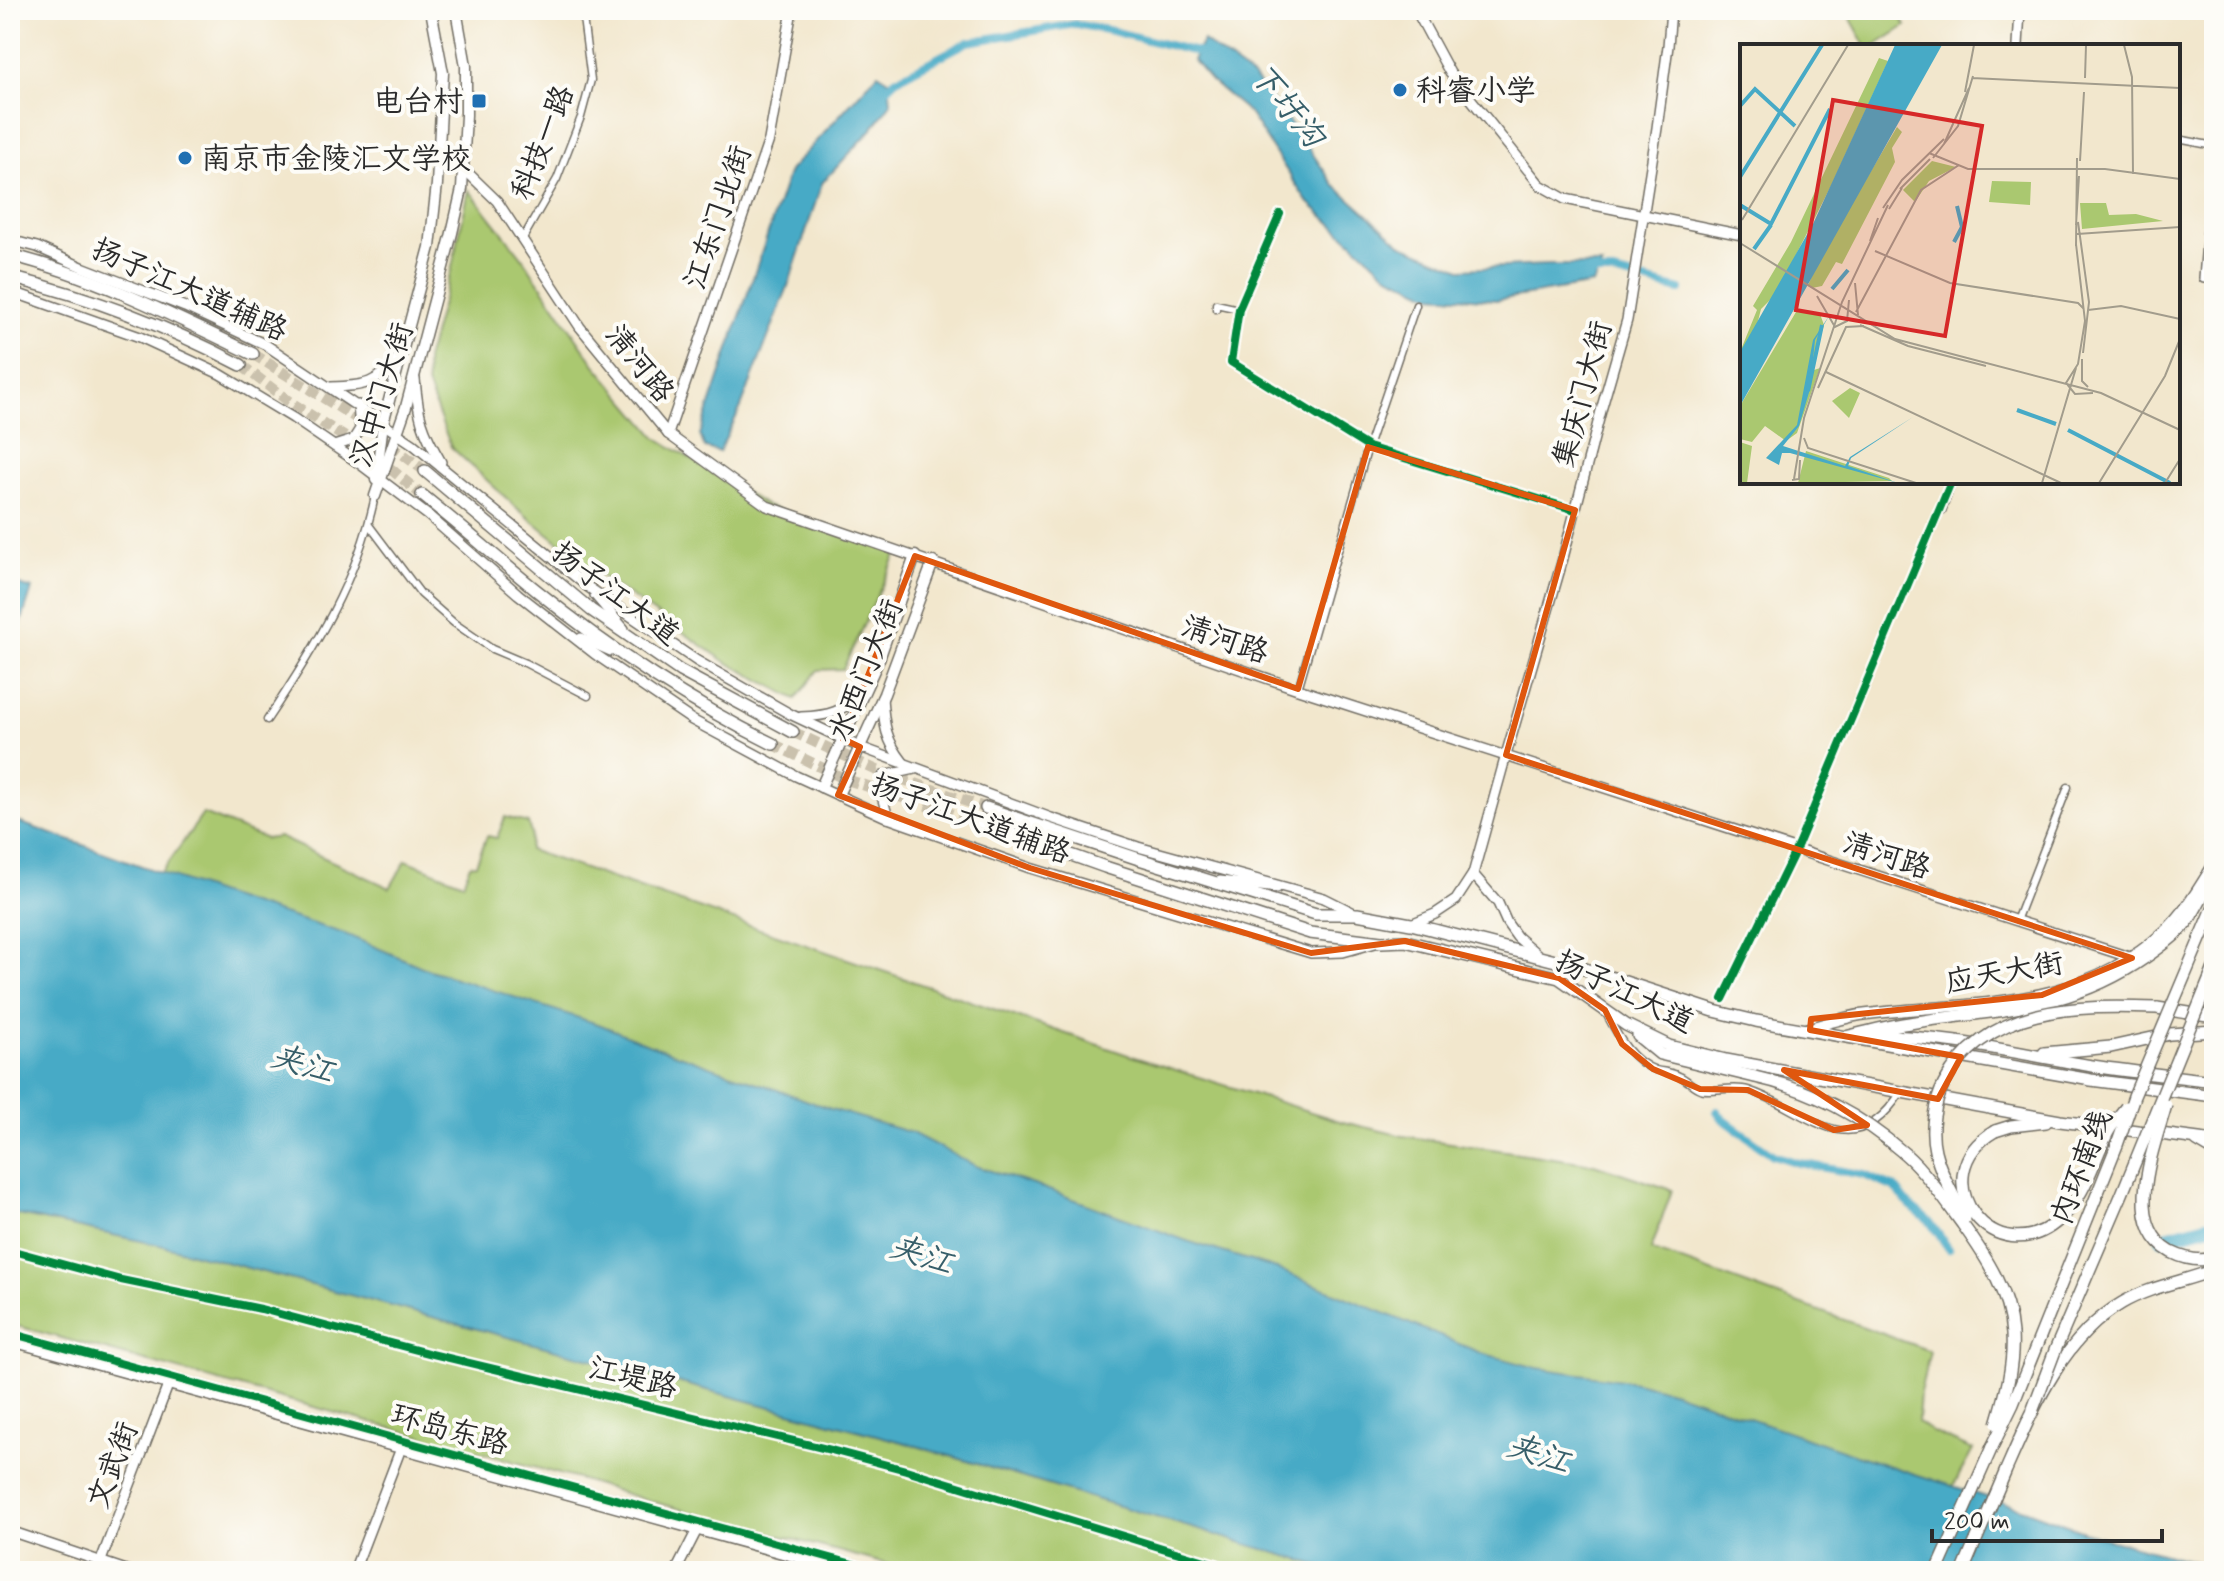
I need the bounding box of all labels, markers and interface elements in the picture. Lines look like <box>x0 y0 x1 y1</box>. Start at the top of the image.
inset map <box>1740 44 2180 484</box>
water label: 下圩沟 <box>1240 56 1335 159</box>
place label: 科睿小学 <box>1416 72 1536 111</box>
street label: 科技一路 <box>503 80 584 205</box>
marker: 科睿小学 <box>1391 81 1409 99</box>
place label: 电台村 <box>373 83 463 122</box>
marker: 电台村 <box>470 92 488 110</box>
place label: 南京市金陵汇文学校 <box>201 140 471 179</box>
street label: 江东门北街 <box>676 140 761 295</box>
marker: 南京市金陵汇文学校 <box>176 149 194 167</box>
street label: 扬子江大道辅路 <box>86 230 293 351</box>
street label: 清河路 <box>595 317 682 411</box>
street label: 集庆门大街 <box>1545 317 1622 472</box>
street label: 汉中门大街 <box>342 318 423 473</box>
street label: 扬子江大道 <box>543 533 687 655</box>
street label: 水西门大街 <box>820 594 913 747</box>
street label: 清河路 <box>1176 607 1273 674</box>
street label: 扬子江大道辅路 <box>865 765 1076 874</box>
street label: 清河路 <box>1838 824 1935 889</box>
street label: 扬子江大道 <box>1548 942 1700 1043</box>
street label: 应天大街 <box>1942 944 2067 1003</box>
water label: 夹江 <box>266 1035 341 1095</box>
street label: 内环南线 <box>2043 1105 2122 1231</box>
water label: 夹江 <box>884 1226 960 1286</box>
street label: 江堤路 <box>584 1349 681 1408</box>
street label: 环岛东路 <box>387 1396 513 1465</box>
street label: 文武街 <box>79 1417 148 1515</box>
water label: 夹江 <box>1501 1425 1577 1485</box>
scale bar <box>1932 1493 2162 1543</box>
text: 200 m <box>1944 1507 2010 1538</box>

